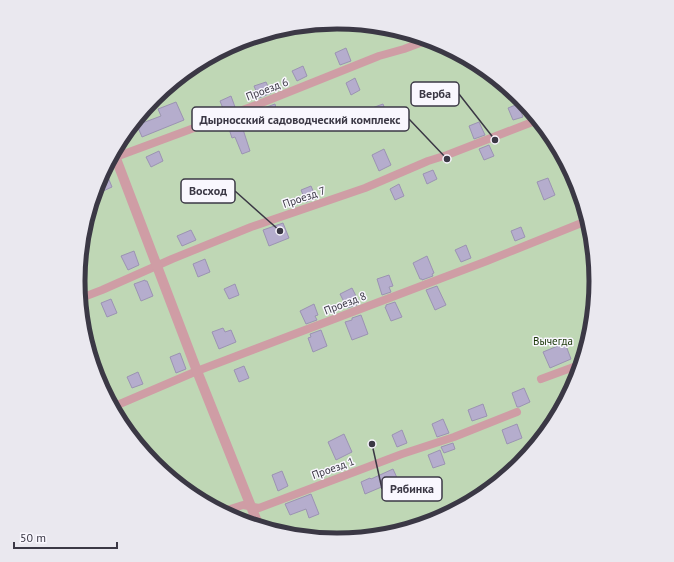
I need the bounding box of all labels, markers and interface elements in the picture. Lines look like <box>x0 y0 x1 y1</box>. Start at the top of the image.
street label: Проезд 6 <box>244 75 290 103</box>
callout: Верба <box>411 82 459 106</box>
text: Верба <box>419 86 451 101</box>
callout: Дырносский садоводческий комплекс <box>192 107 409 131</box>
text: Дырносский садоводческий комплекс <box>200 112 401 127</box>
callout: Восход <box>181 179 235 203</box>
text: Восход <box>189 183 227 198</box>
street label: Проезд 7 <box>281 183 327 211</box>
street label: Проезд 8 <box>322 289 368 317</box>
park label: Вычегда <box>533 334 573 348</box>
street label: Проезд 1 <box>310 454 356 482</box>
callout: Рябинка <box>382 477 442 501</box>
text: Рябинка <box>390 481 434 496</box>
scale bar <box>14 524 117 550</box>
text: 50 m <box>20 530 46 545</box>

